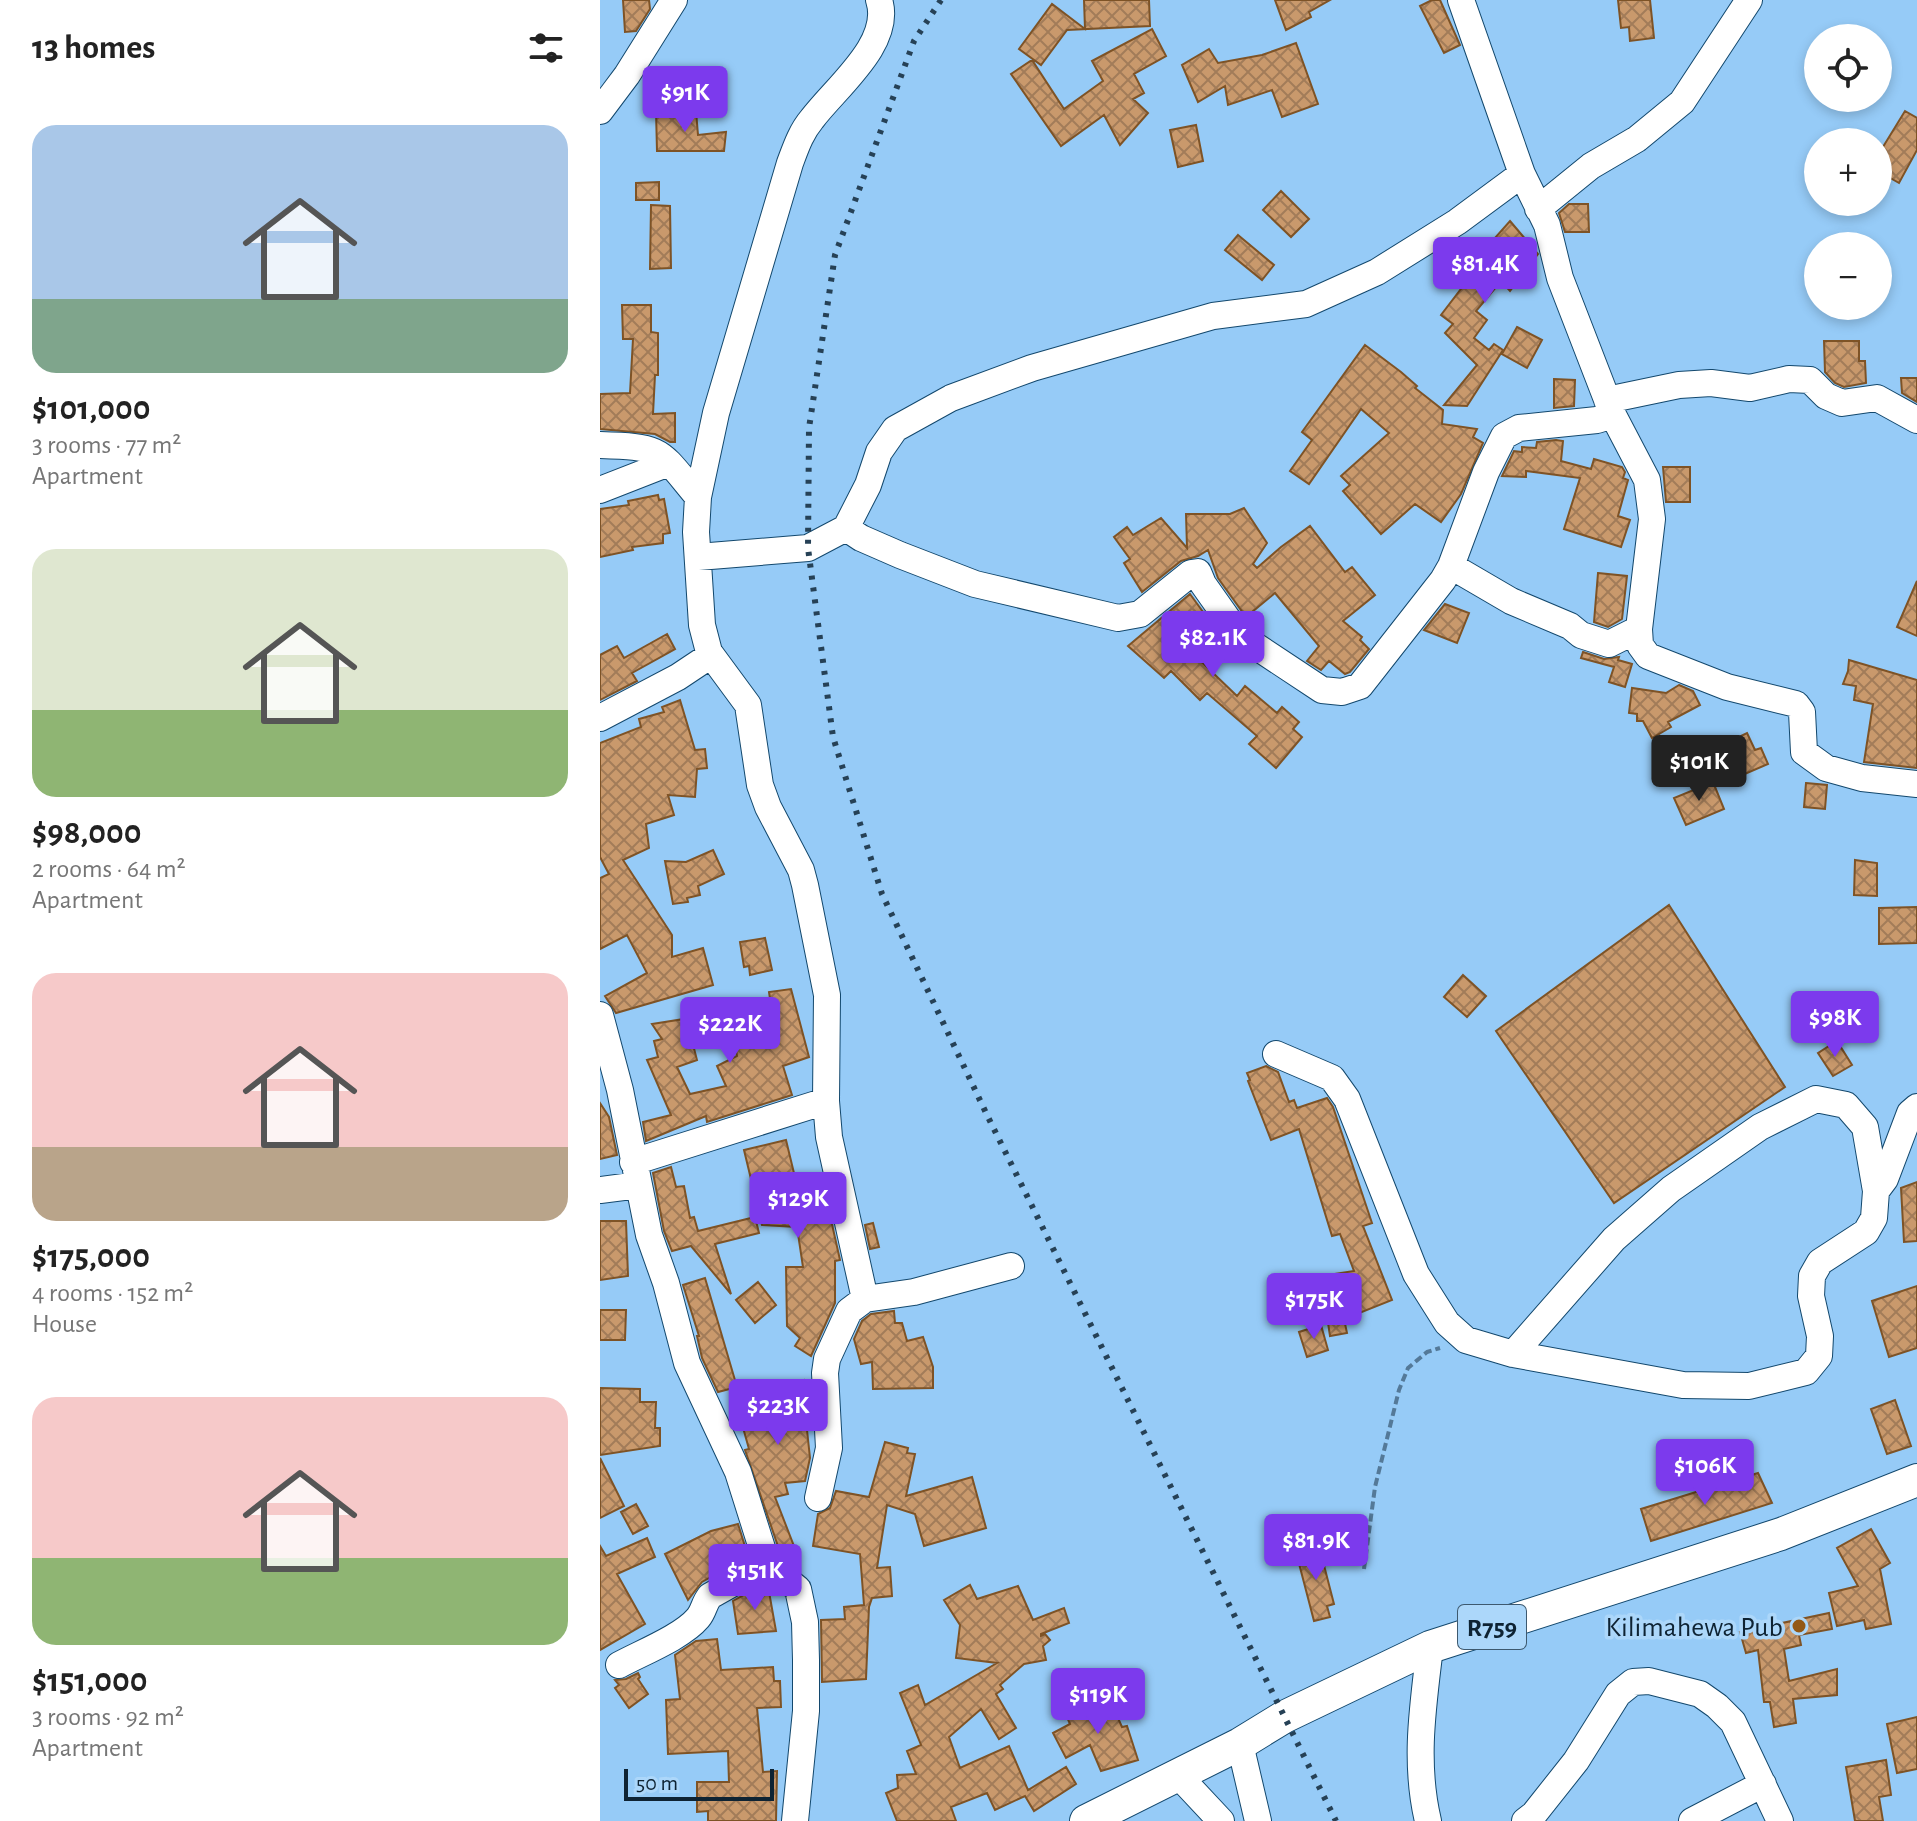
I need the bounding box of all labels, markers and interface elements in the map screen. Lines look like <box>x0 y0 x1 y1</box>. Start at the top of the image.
map controls <box>1804 24 1892 320</box>
button: locate <box>1804 24 1892 112</box>
icon: filters <box>524 26 568 70</box>
text: 13 homes <box>32 31 155 65</box>
pin: $91K <box>638 66 732 134</box>
text: $91K <box>661 79 709 105</box>
button: + <box>1804 128 1892 216</box>
icon: home <box>228 177 372 321</box>
button: − <box>1804 232 1892 320</box>
pin: $81.4K <box>1420 237 1550 305</box>
text: $81.4K <box>1451 250 1519 276</box>
text: $101,000 <box>32 392 150 426</box>
text: 3 rooms · 77 m² <box>32 432 181 458</box>
text: Apartment <box>32 463 143 489</box>
icon: home <box>228 601 372 745</box>
pin: $82.1K <box>1148 611 1278 679</box>
text: $82.1K <box>1179 624 1247 650</box>
pin: $101K <box>1643 735 1755 803</box>
text: $101K <box>1669 748 1729 774</box>
text: $98,000 <box>32 816 141 850</box>
text: 2 rooms · 64 m² <box>32 856 186 882</box>
text: Apartment <box>32 887 143 913</box>
pin: $98K <box>1788 991 1882 1059</box>
pin: $222K <box>674 997 786 1065</box>
text: $98K <box>1809 1004 1861 1030</box>
text: $222K <box>698 1010 762 1036</box>
icon: home <box>228 1025 372 1169</box>
pin: $129K <box>742 1172 854 1240</box>
text: $129K <box>767 1185 829 1211</box>
text: $175,000 <box>32 1240 150 1274</box>
pin: $175K <box>1258 1273 1370 1341</box>
text: 4 rooms · 152 m² <box>32 1280 193 1306</box>
text: $175K <box>1285 1286 1343 1312</box>
text: House <box>32 1311 97 1337</box>
pin: $223K <box>722 1379 834 1447</box>
text: $223K <box>747 1392 809 1418</box>
pin: $106K <box>1649 1439 1761 1507</box>
icon: home <box>228 1449 372 1593</box>
text: $106K <box>1674 1452 1736 1478</box>
pin: $81.9K <box>1251 1514 1381 1582</box>
text: $81.9K <box>1282 1527 1350 1553</box>
pin: $151K <box>699 1544 811 1612</box>
text: $151K <box>727 1557 783 1583</box>
road number: R759 <box>1458 1605 1526 1649</box>
place label: Kilimahewa Pub <box>1606 1614 1783 1642</box>
marker: Kilimahewa Pub <box>1790 1617 1808 1635</box>
text: $151,000 <box>32 1664 147 1698</box>
pin: $119K <box>1042 1668 1154 1736</box>
text: $119K <box>1069 1681 1127 1707</box>
text: 3 rooms · 92 m² <box>32 1704 184 1730</box>
text: Apartment <box>32 1735 143 1761</box>
scale bar <box>624 1765 774 1801</box>
text: 50 m <box>636 1772 678 1794</box>

